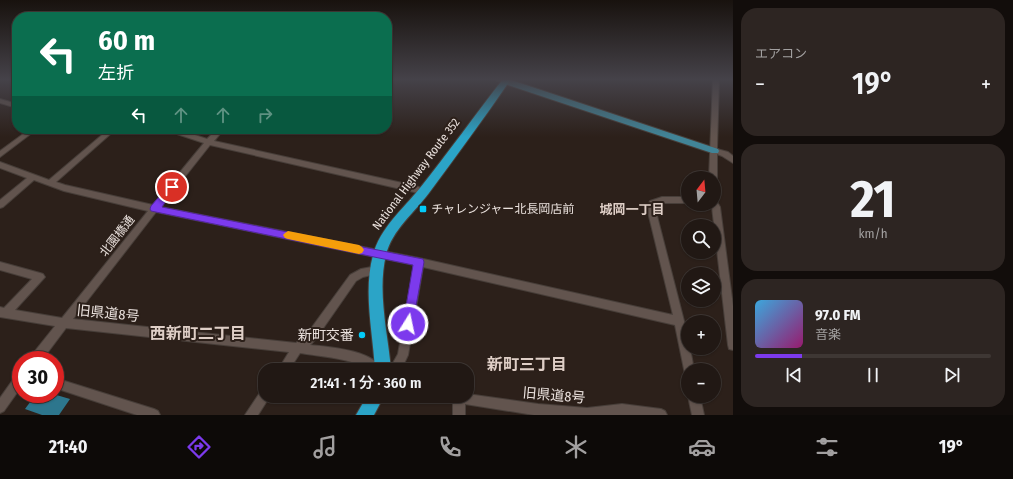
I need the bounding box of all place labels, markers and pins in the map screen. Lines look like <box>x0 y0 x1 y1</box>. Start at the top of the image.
pin <box>155 170 189 204</box>
place label: チャレンジャー北長岡店前 <box>431 202 574 216</box>
marker: チャレンジャー北長岡店前 <box>418 204 428 214</box>
place label: 新町交番 <box>298 327 354 344</box>
marker: 新町交番 <box>357 330 367 340</box>

